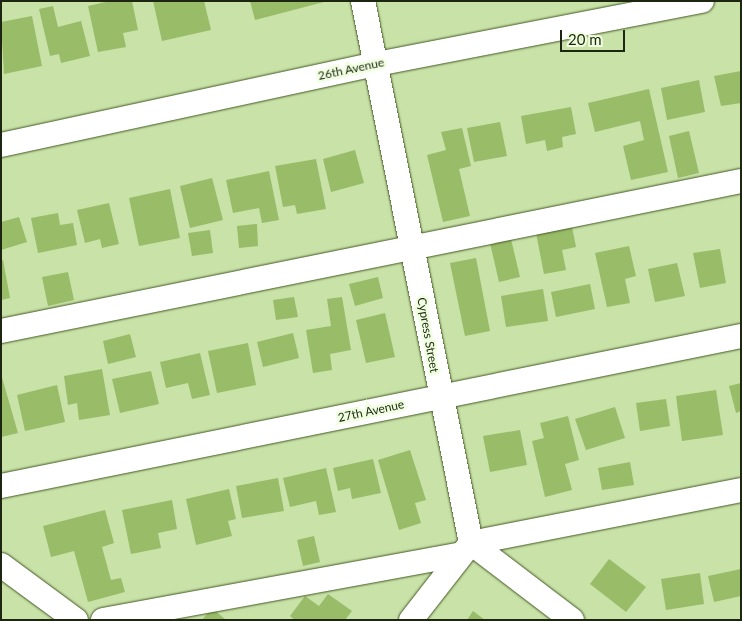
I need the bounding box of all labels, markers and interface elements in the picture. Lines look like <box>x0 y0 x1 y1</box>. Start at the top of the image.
scale bar <box>562 20 627 52</box>
text: 20 m <box>568 30 602 48</box>
street label: 26th Avenue <box>316 55 386 83</box>
street label: Cypress Street <box>414 296 442 374</box>
street label: 27th Avenue <box>336 397 406 425</box>

